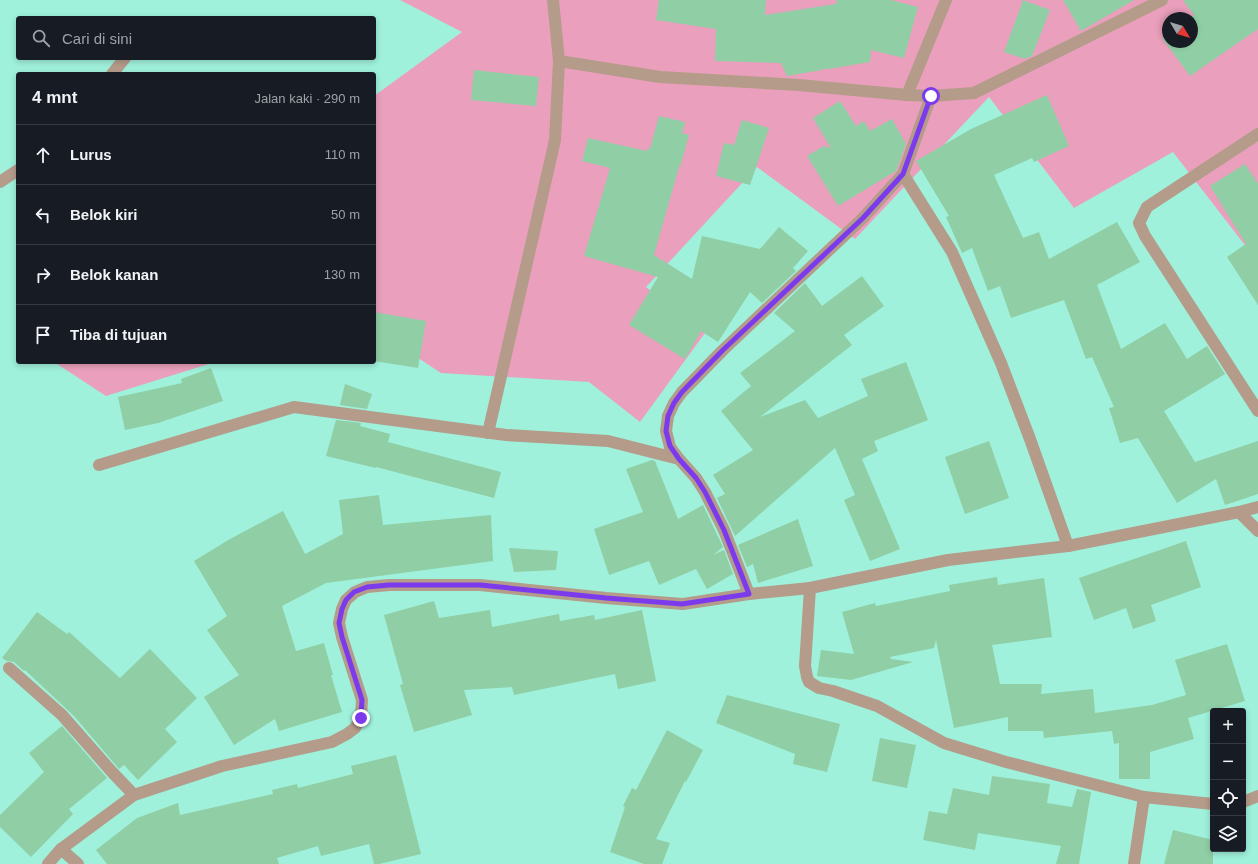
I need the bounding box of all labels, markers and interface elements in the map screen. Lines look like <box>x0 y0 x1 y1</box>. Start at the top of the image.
north arrow <box>1162 12 1198 48</box>
search box <box>16 16 376 60</box>
icon: search <box>30 27 52 49</box>
text: Cari di sini <box>62 30 132 47</box>
route start <box>922 87 940 105</box>
text: 4 mnt <box>32 88 77 107</box>
text: Jalan kaki · 290 m <box>255 91 360 106</box>
icon: ahead <box>32 144 54 166</box>
text: Lurus <box>70 146 112 163</box>
text: 110 m <box>325 147 360 162</box>
icon: left <box>32 204 54 226</box>
text: Belok kiri <box>70 206 138 223</box>
text: 50 m <box>331 207 360 222</box>
icon: right <box>32 264 54 286</box>
text: Belok kanan <box>70 266 158 283</box>
text: 130 m <box>324 267 360 282</box>
icon: arrive <box>32 324 54 346</box>
text: Tiba di tujuan <box>70 326 167 343</box>
map controls <box>1210 708 1246 852</box>
button: + <box>1210 708 1246 744</box>
route end <box>352 709 370 727</box>
button: − <box>1210 744 1246 780</box>
button: locate <box>1210 780 1246 816</box>
button: layers <box>1210 816 1246 852</box>

